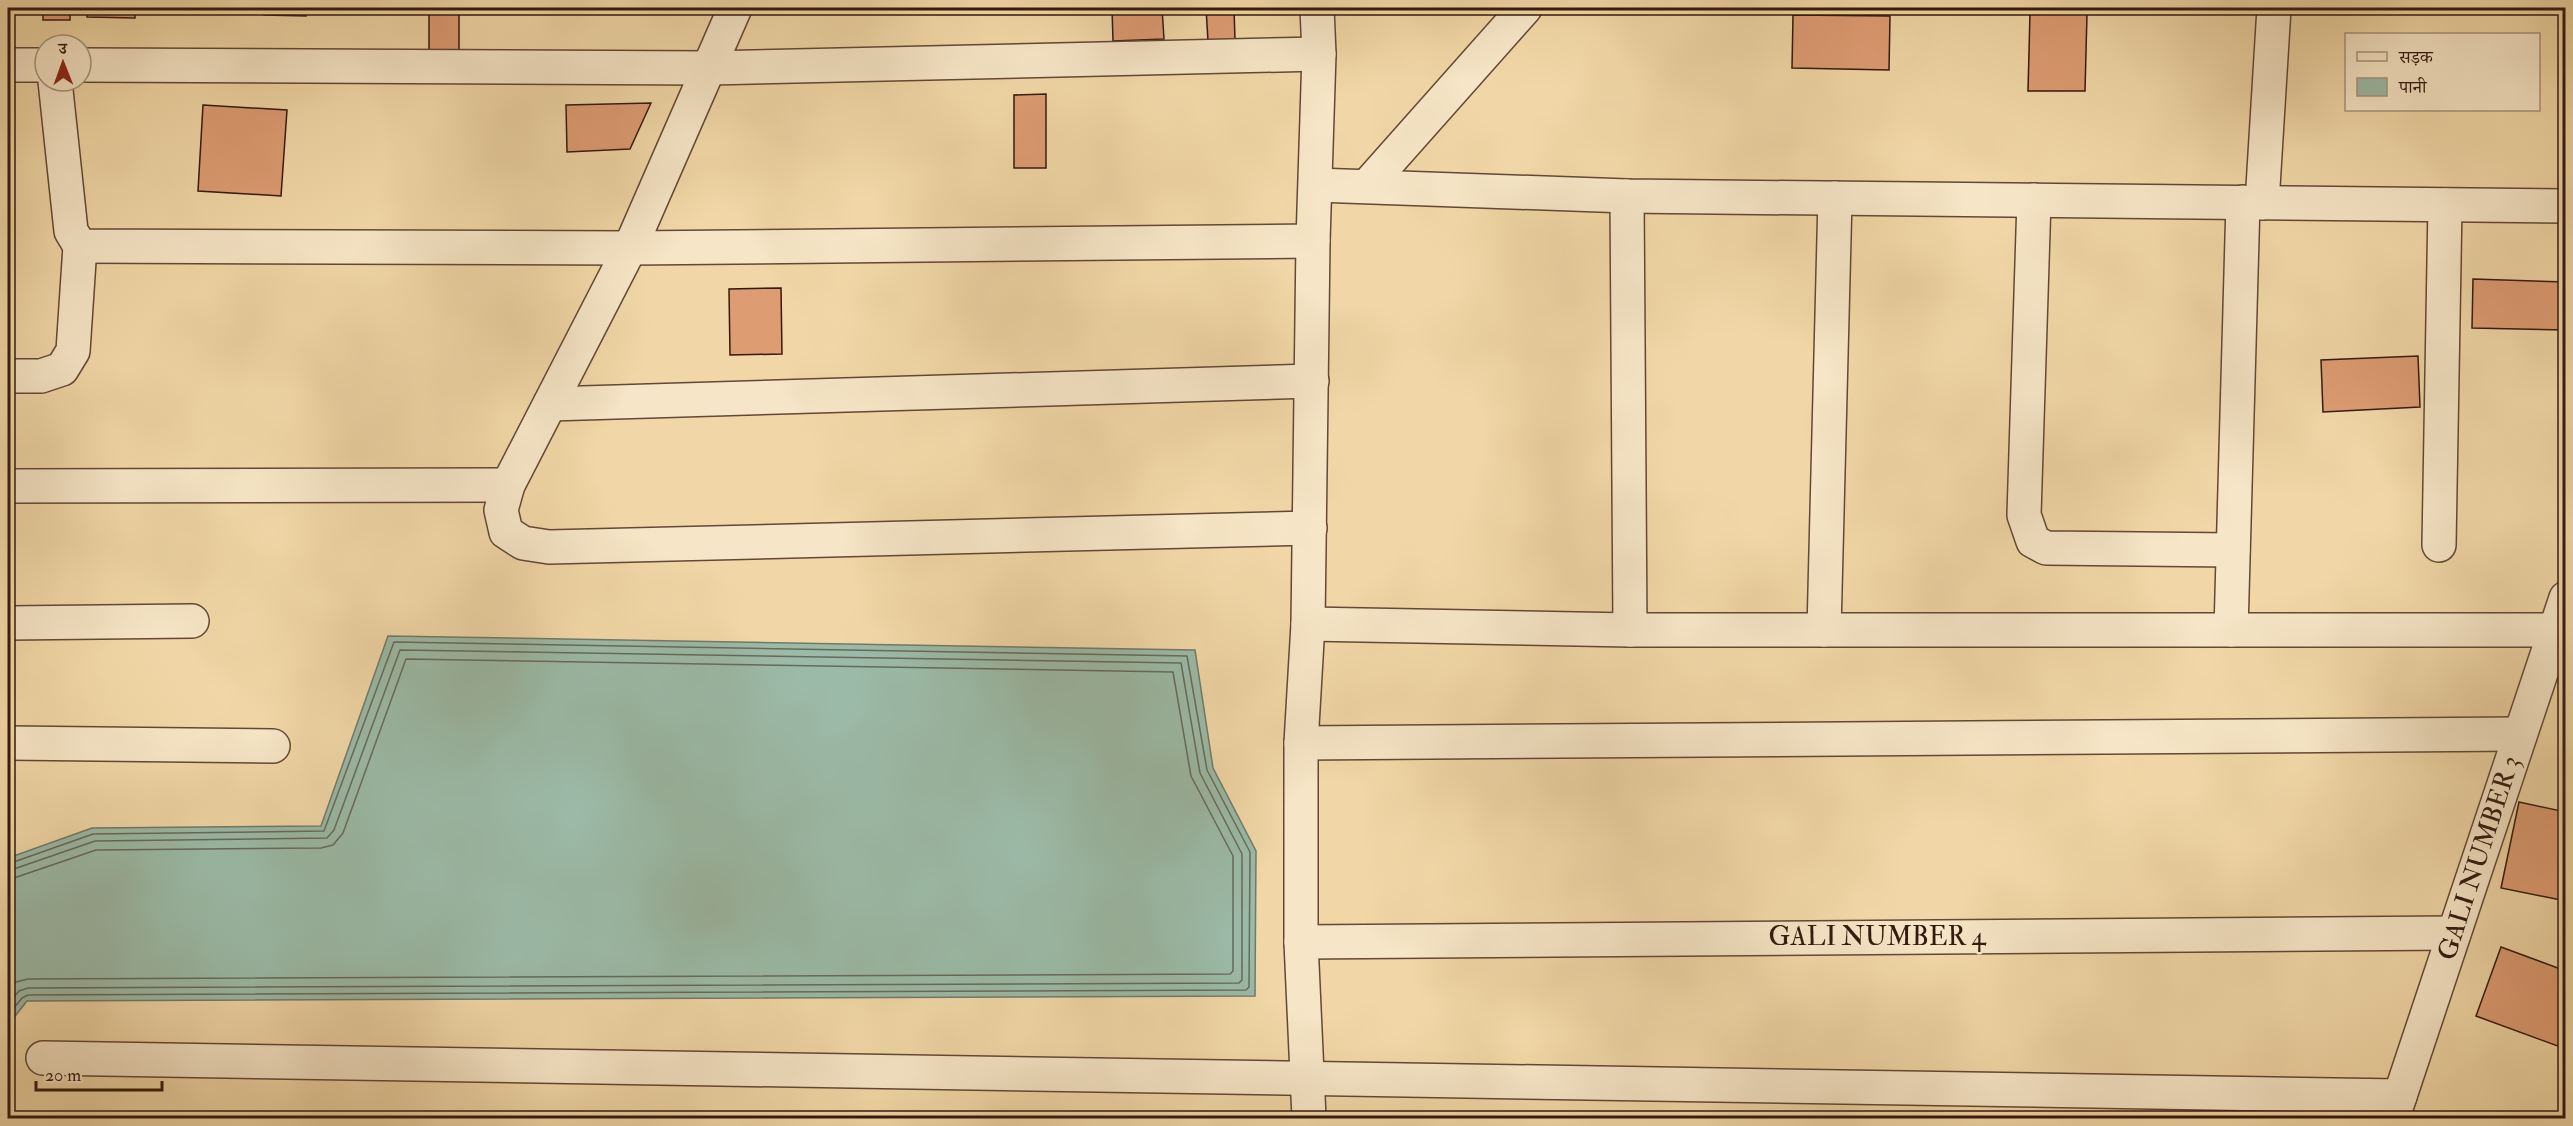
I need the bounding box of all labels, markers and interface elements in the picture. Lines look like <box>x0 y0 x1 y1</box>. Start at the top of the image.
north arrow <box>33 33 93 93</box>
legend <box>2345 33 2540 111</box>
text: उ <box>58 39 69 59</box>
text: सड़क <box>2398 46 2434 69</box>
text: पानी <box>2398 76 2428 99</box>
street label: GALI NUMBER 3 <box>2431 752 2527 964</box>
street label: GALI NUMBER 4 <box>1768 921 1987 953</box>
scale bar <box>36 1054 162 1092</box>
text: 20 m <box>45 1064 81 1087</box>

